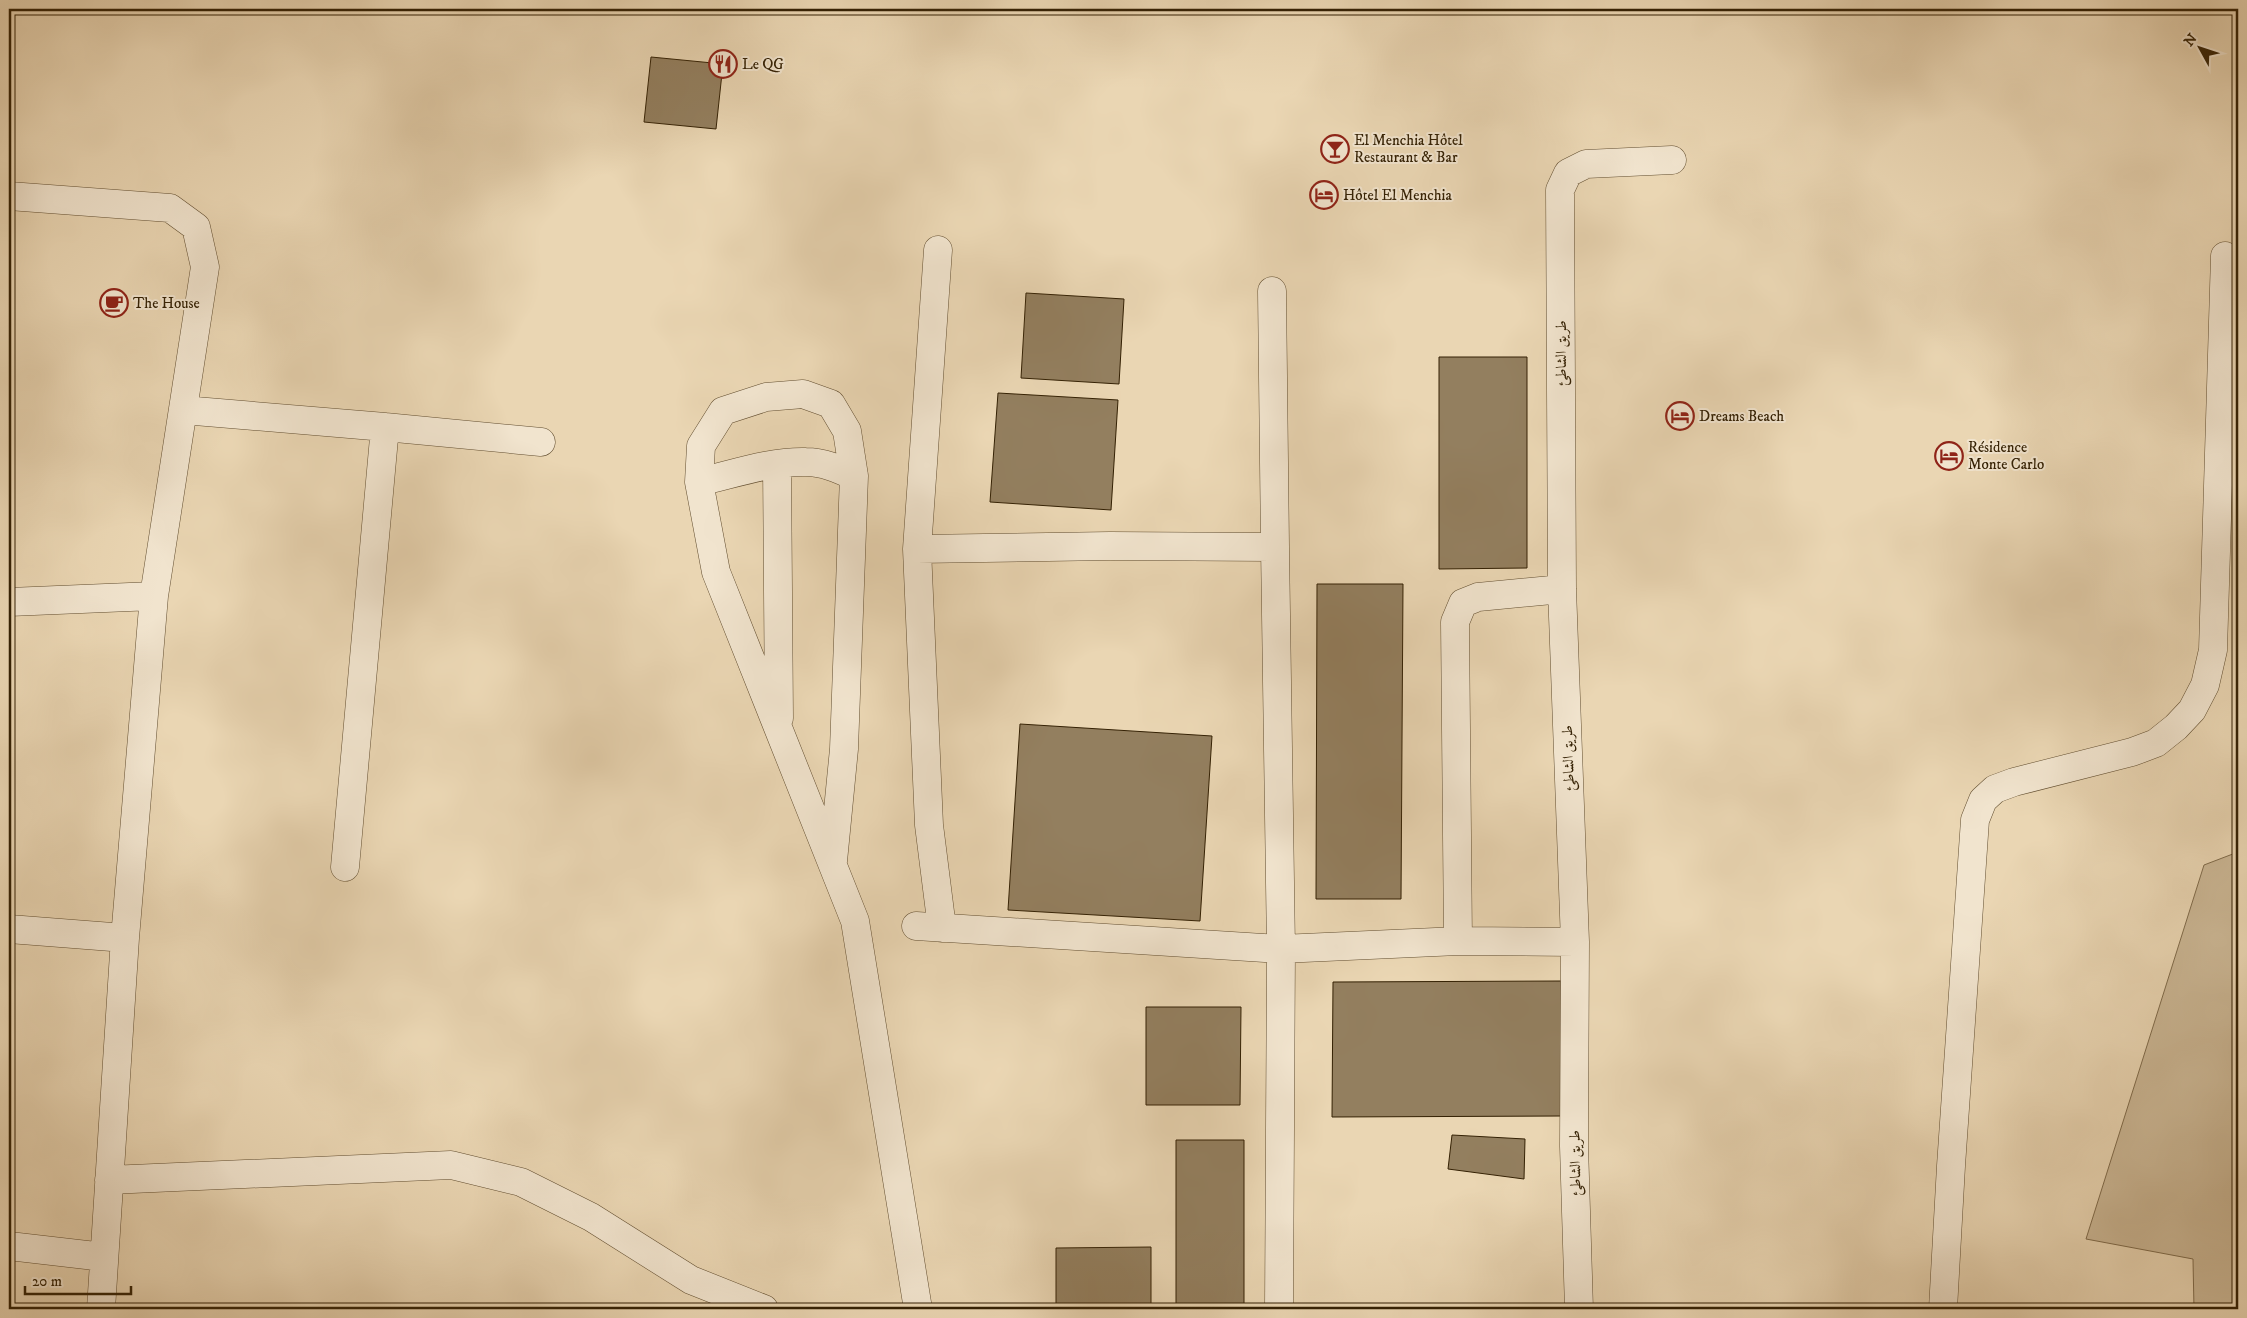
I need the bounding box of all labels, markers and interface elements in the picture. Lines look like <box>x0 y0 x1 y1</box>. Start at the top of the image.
north arrow <box>2174 22 2224 72</box>
text: N <box>2180 30 2202 50</box>
restaurant icon: Le QG <box>708 49 738 79</box>
place label: Le QG <box>742 55 784 74</box>
place label: El Menchia Hôtel Restaurant & Bar <box>1354 131 1463 167</box>
bar icon: El Menchia Hôtel Restaurant & Bar <box>1320 134 1350 164</box>
hotel icon: Hôtel El Menchia <box>1309 180 1339 210</box>
place label: Hôtel El Menchia <box>1343 186 1452 205</box>
cafe icon: The House <box>99 288 129 318</box>
place label: The House <box>133 294 200 313</box>
street label: طريق الشاطئ <box>1552 320 1572 386</box>
hotel icon: Dreams Beach <box>1665 401 1695 431</box>
place label: Dreams Beach <box>1699 407 1784 426</box>
place label: Résidence Monte Carlo <box>1968 438 2044 474</box>
hotel icon: Résidence Monte Carlo <box>1934 441 1964 471</box>
street label: طريق الشاطئ <box>1558 725 1580 791</box>
street label: طريق الشاطئ <box>1565 1130 1587 1196</box>
scale bar <box>25 1263 131 1295</box>
text: 20 m <box>32 1272 62 1291</box>

